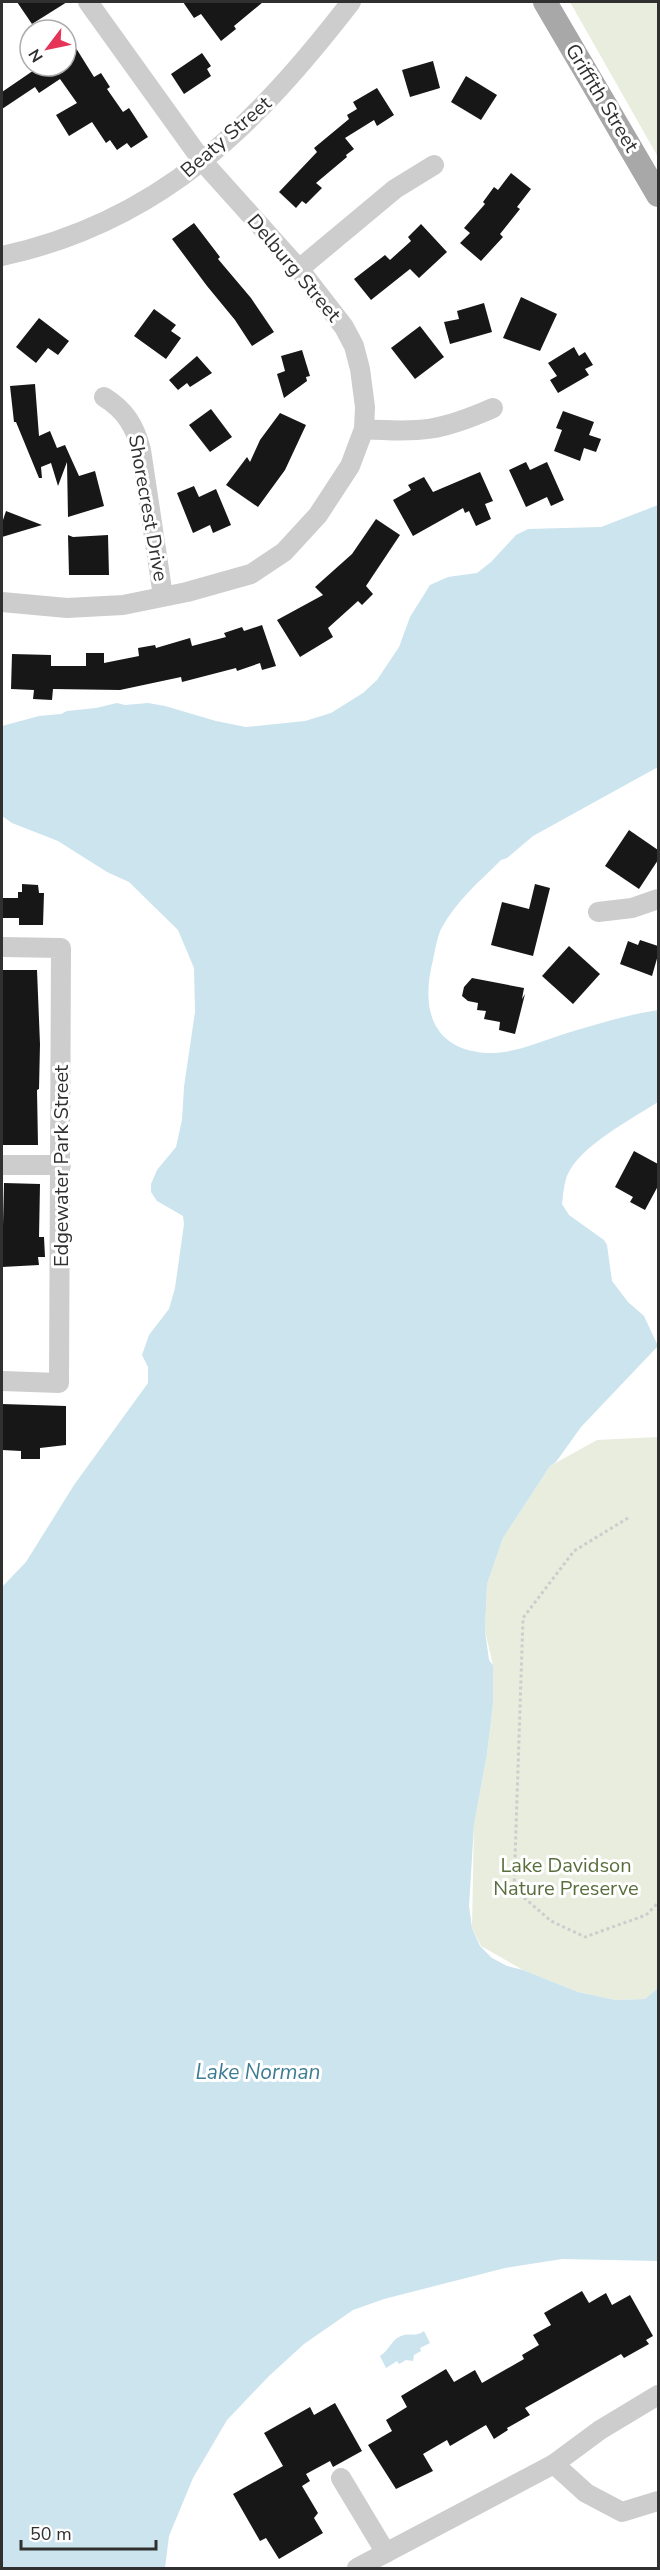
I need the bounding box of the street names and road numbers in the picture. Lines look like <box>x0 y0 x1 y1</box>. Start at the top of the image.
street label: Griffith Street <box>559 39 645 158</box>
street label: Beaty Street <box>175 89 278 184</box>
street label: Delburg Street <box>241 208 348 328</box>
street label: Shorecrest Drive <box>122 433 174 583</box>
street label: Edgewater Park Street <box>48 1064 75 1267</box>

